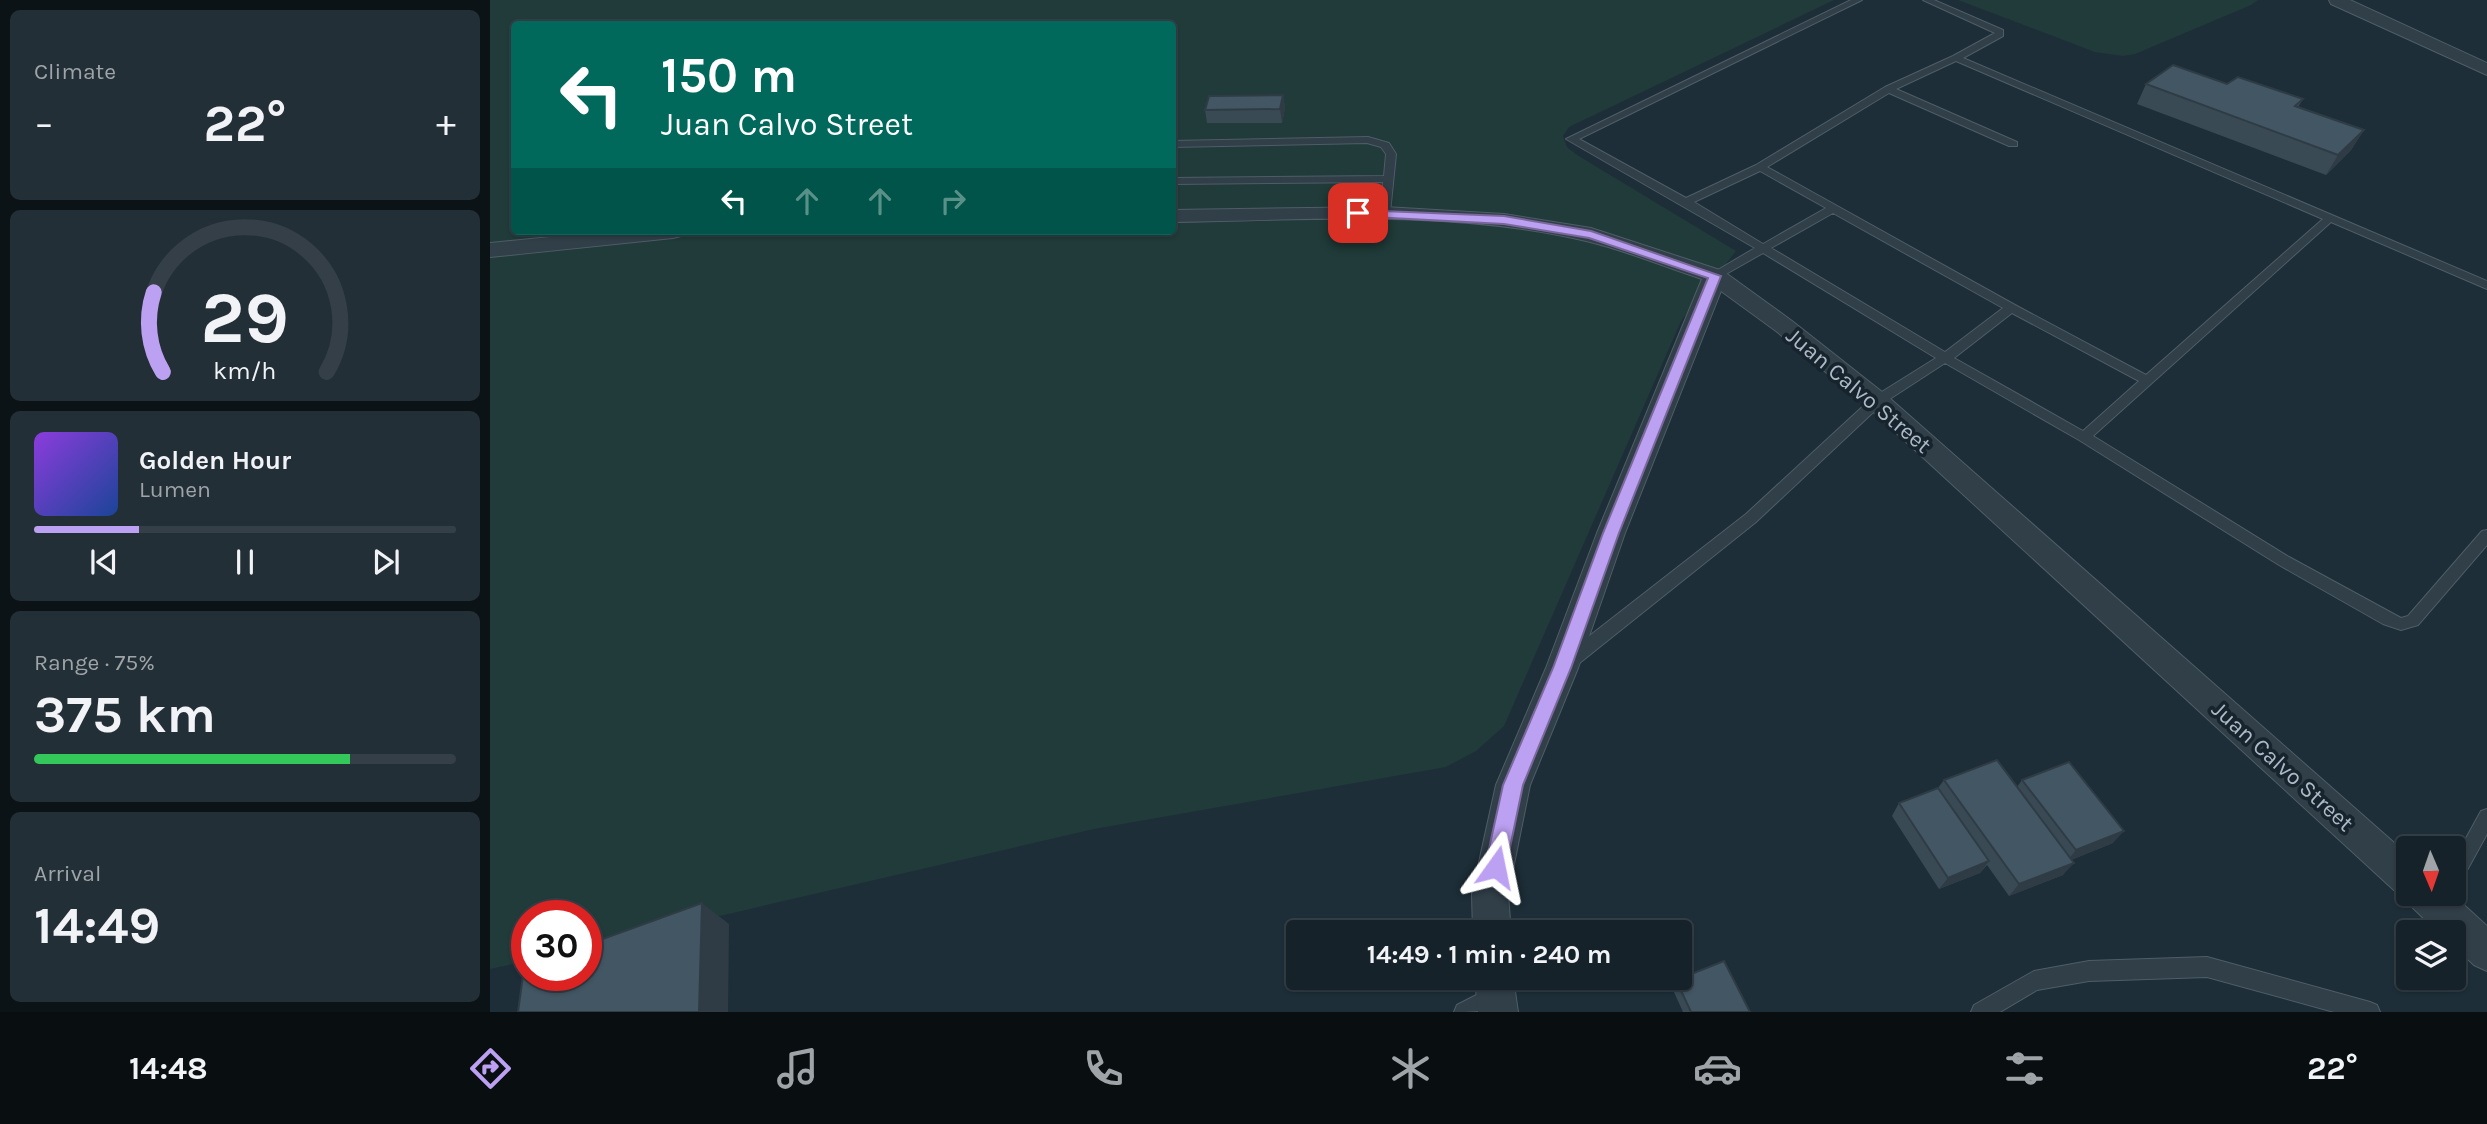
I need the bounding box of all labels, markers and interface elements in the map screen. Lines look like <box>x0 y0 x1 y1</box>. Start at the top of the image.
text: 150 m <box>661 47 797 104</box>
icon: left <box>546 49 637 140</box>
text: Climate <box>34 58 116 85</box>
text: 22° <box>203 93 287 154</box>
text: − <box>34 101 54 146</box>
text: + <box>436 101 456 146</box>
text: Juan Calvo Street <box>661 106 913 143</box>
icon: left <box>715 182 753 220</box>
icon: ahead <box>788 182 826 220</box>
icon: ahead <box>861 182 899 220</box>
icon: right <box>934 182 972 220</box>
pin <box>1328 183 1388 243</box>
icon: arrive <box>1339 194 1377 232</box>
text: 29 <box>201 275 289 360</box>
street label: Juan Calvo Street <box>1781 322 1937 459</box>
text: km/h <box>213 355 277 384</box>
text: Golden Hour <box>139 445 291 476</box>
text: Lumen <box>139 476 211 503</box>
icon: previous <box>85 543 123 581</box>
icon: pause <box>226 543 264 581</box>
icon: next <box>367 543 405 581</box>
text: Range · 75% <box>34 649 155 676</box>
text: 375 km <box>34 684 216 745</box>
street label: Juan Calvo Street <box>2206 696 2359 837</box>
position arrow <box>1459 830 1533 904</box>
north arrow <box>2396 836 2466 906</box>
map controls <box>2396 836 2466 990</box>
text: Arrival <box>34 860 101 887</box>
text: 14:49 <box>34 895 160 956</box>
speed limit sign: 30 <box>511 900 602 991</box>
button: layers <box>2396 920 2466 990</box>
text: 14:49 · 1 min · 240 m <box>1367 939 1611 970</box>
icon: directions <box>466 1044 515 1093</box>
icon: music <box>773 1044 822 1093</box>
icon: phone <box>1079 1044 1128 1093</box>
icon: climate <box>1386 1044 1435 1093</box>
icon: car <box>1693 1044 1742 1093</box>
icon: filters <box>2000 1044 2049 1093</box>
text: 14:48 <box>129 1050 208 1087</box>
text: 22° <box>2307 1050 2358 1087</box>

